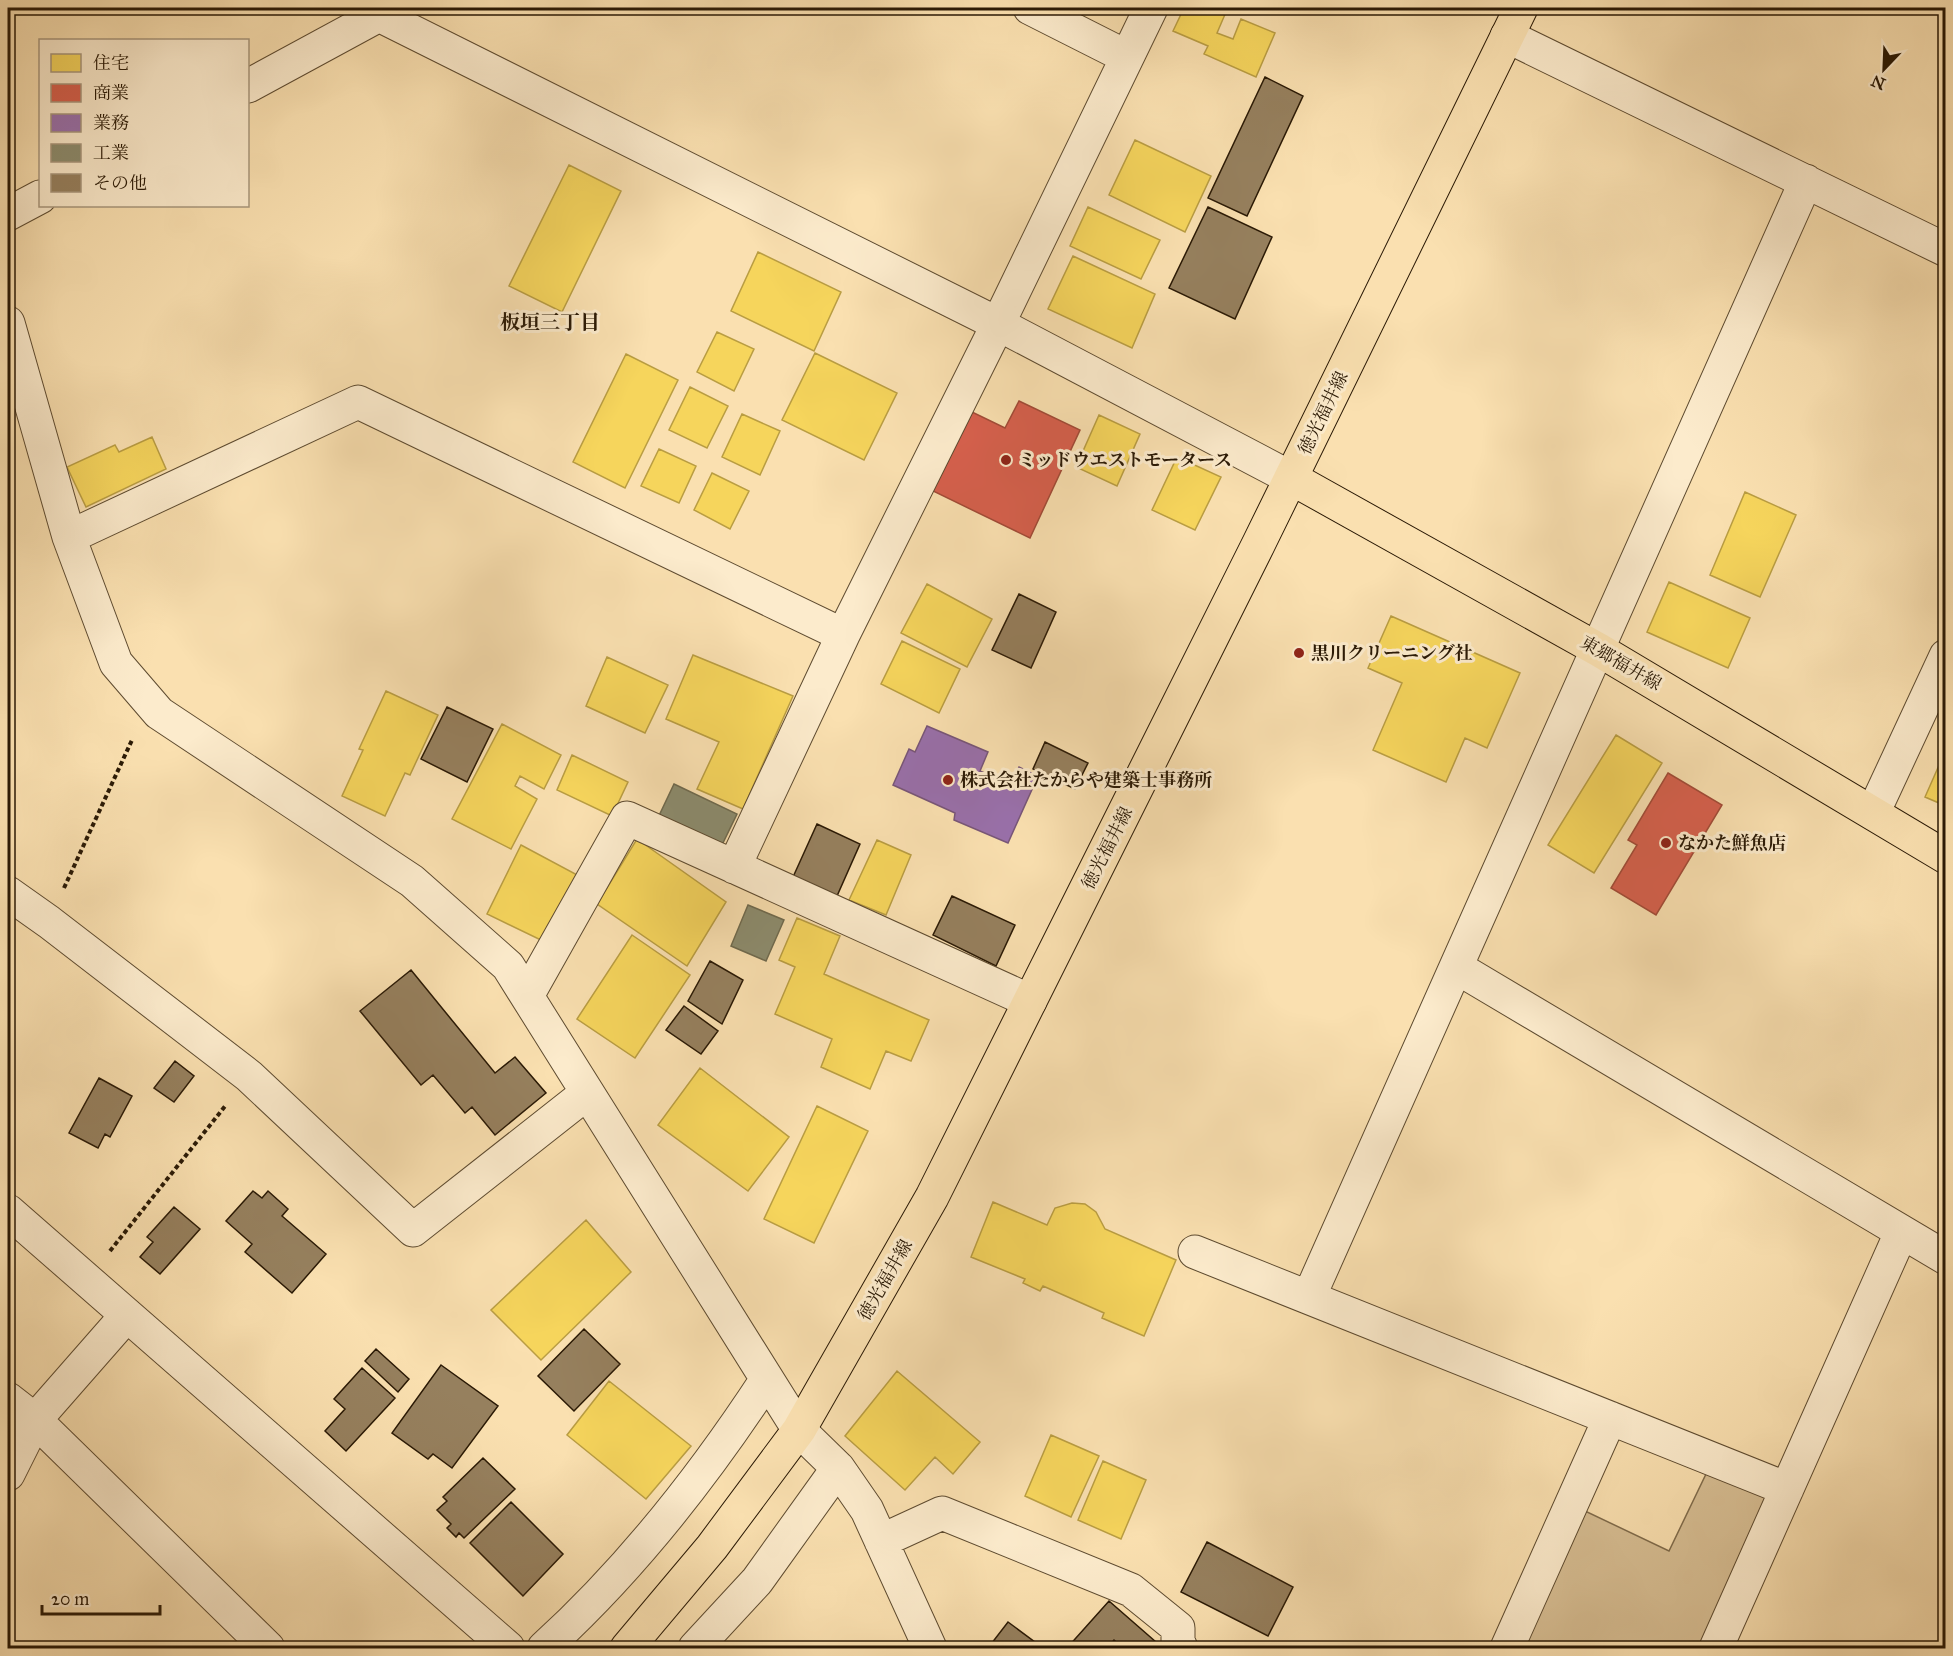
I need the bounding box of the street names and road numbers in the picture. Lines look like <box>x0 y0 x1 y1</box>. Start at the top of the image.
street label: 徳光福井線 <box>1293 368 1353 458</box>
street label: 東郷福井線 <box>1577 631 1665 695</box>
street label: 徳光福井線 <box>1077 803 1137 893</box>
street label: 徳光福井線 <box>853 1236 917 1324</box>

